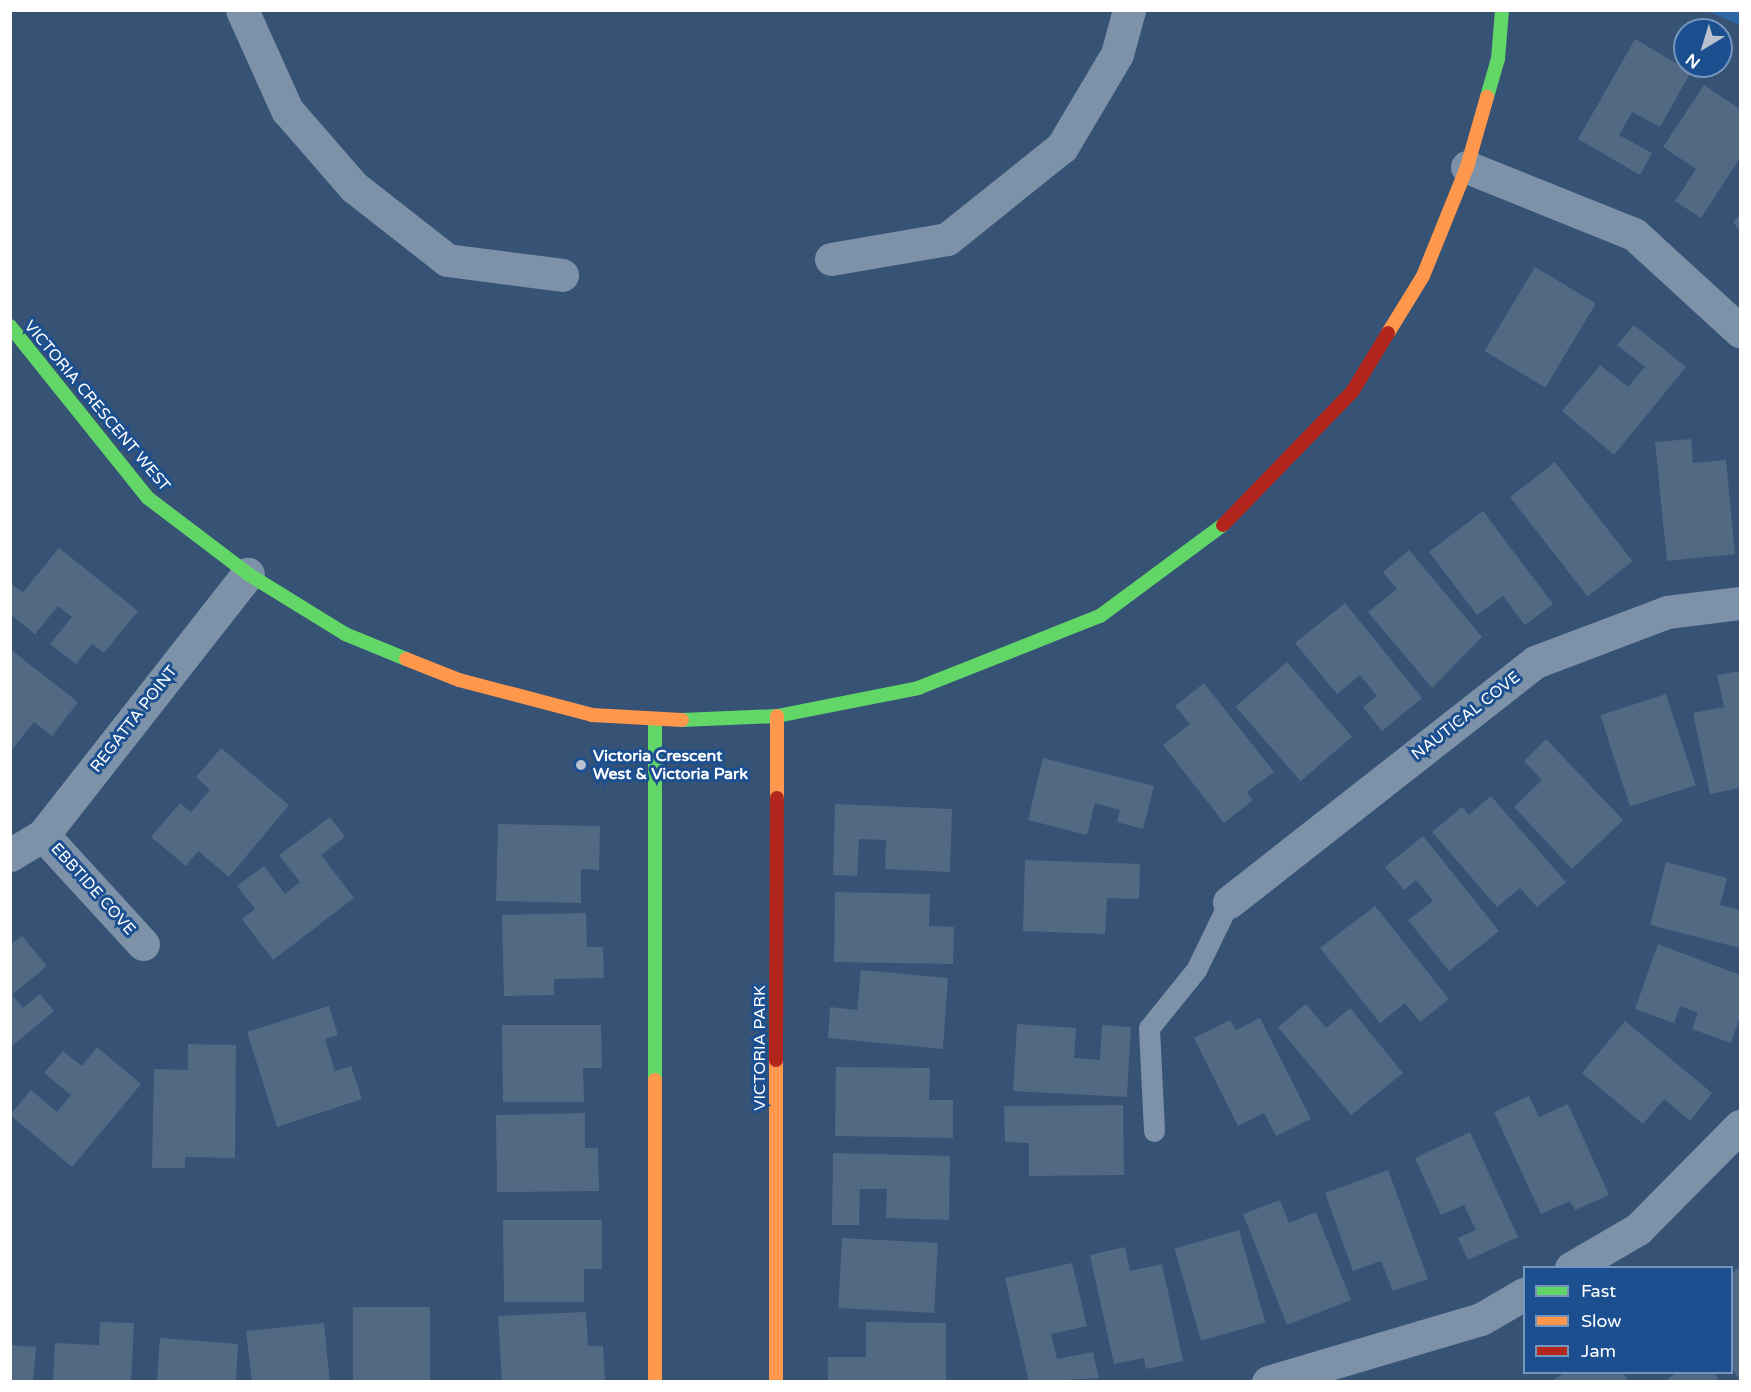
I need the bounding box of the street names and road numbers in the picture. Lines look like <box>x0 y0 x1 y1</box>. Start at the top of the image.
street label: VICTORIA CRESCENT WEST <box>20 317 174 495</box>
street label: REGATTA POINT <box>86 662 182 776</box>
street label: NAUTICAL COVE <box>1408 668 1524 764</box>
street label: EBBTIDE COVE <box>47 839 139 939</box>
street label: VICTORIA PARK <box>750 985 770 1111</box>

